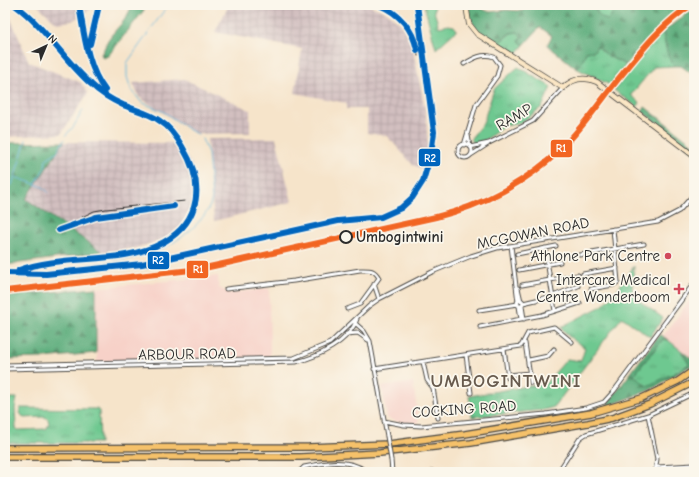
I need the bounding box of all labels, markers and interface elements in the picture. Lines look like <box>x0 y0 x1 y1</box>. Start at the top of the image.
north arrow <box>26 26 66 66</box>
text: N <box>45 32 60 46</box>
street label: RAMP <box>493 99 536 134</box>
line badge: R1 <box>550 139 573 158</box>
text: R1 <box>556 142 566 155</box>
line badge: R2 <box>418 148 441 167</box>
text: R2 <box>424 152 436 165</box>
street label: MCGOWAN ROAD <box>475 213 591 253</box>
place label: Umbogintwini <box>356 228 443 246</box>
marker: Umbogintwini <box>339 230 353 244</box>
place label: Athlone Park Centre <box>531 247 660 265</box>
line badge: R2 <box>147 251 170 270</box>
marker: Athlone Park Centre <box>663 251 673 261</box>
text: R2 <box>152 254 164 267</box>
line badge: R1 <box>186 260 209 279</box>
text: R1 <box>193 263 203 276</box>
place label: Intercare Medical Centre Wonderboom <box>536 271 670 306</box>
marker: Intercare Medical Centre Wonderboom <box>673 283 685 295</box>
street label: ARBOUR ROAD <box>138 344 236 364</box>
district label: UMBOGINTWINI <box>430 370 582 392</box>
street label: COCKING ROAD <box>411 396 517 422</box>

